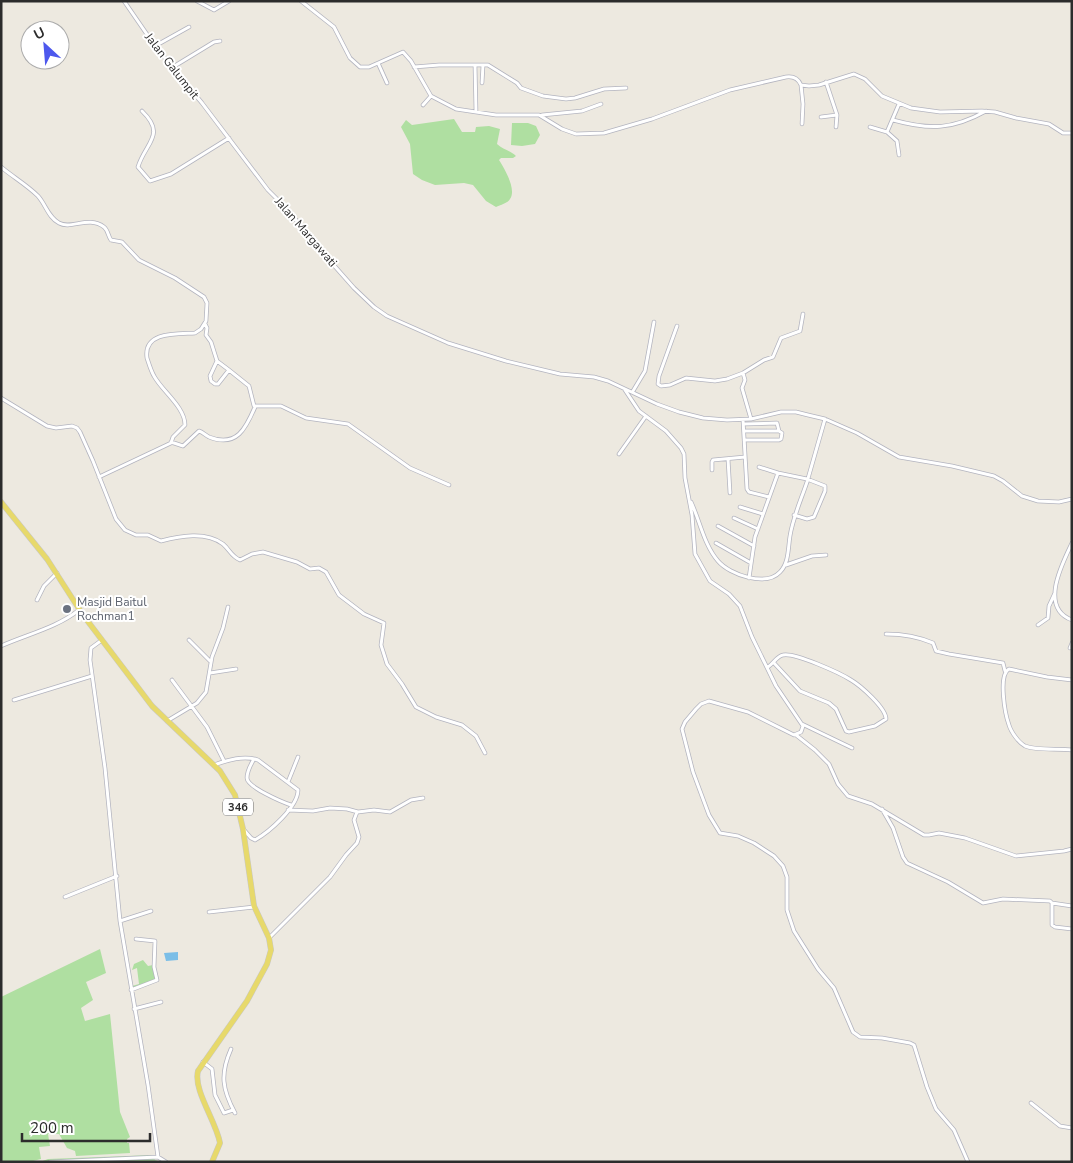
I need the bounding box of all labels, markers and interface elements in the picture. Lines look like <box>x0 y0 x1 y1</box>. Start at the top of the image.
north arrow <box>20 20 70 70</box>
text: U <box>31 23 48 45</box>
street label: Jalan Galumpit <box>141 29 203 103</box>
street label: Jalan Margawati <box>271 193 341 270</box>
place label: Masjid Baitul Rochman1 <box>77 594 147 624</box>
marker: Masjid Baitul Rochman1 <box>61 603 73 615</box>
road number: 346 <box>223 799 253 816</box>
scale bar <box>22 1110 150 1142</box>
text: 200 m <box>30 1118 74 1138</box>

